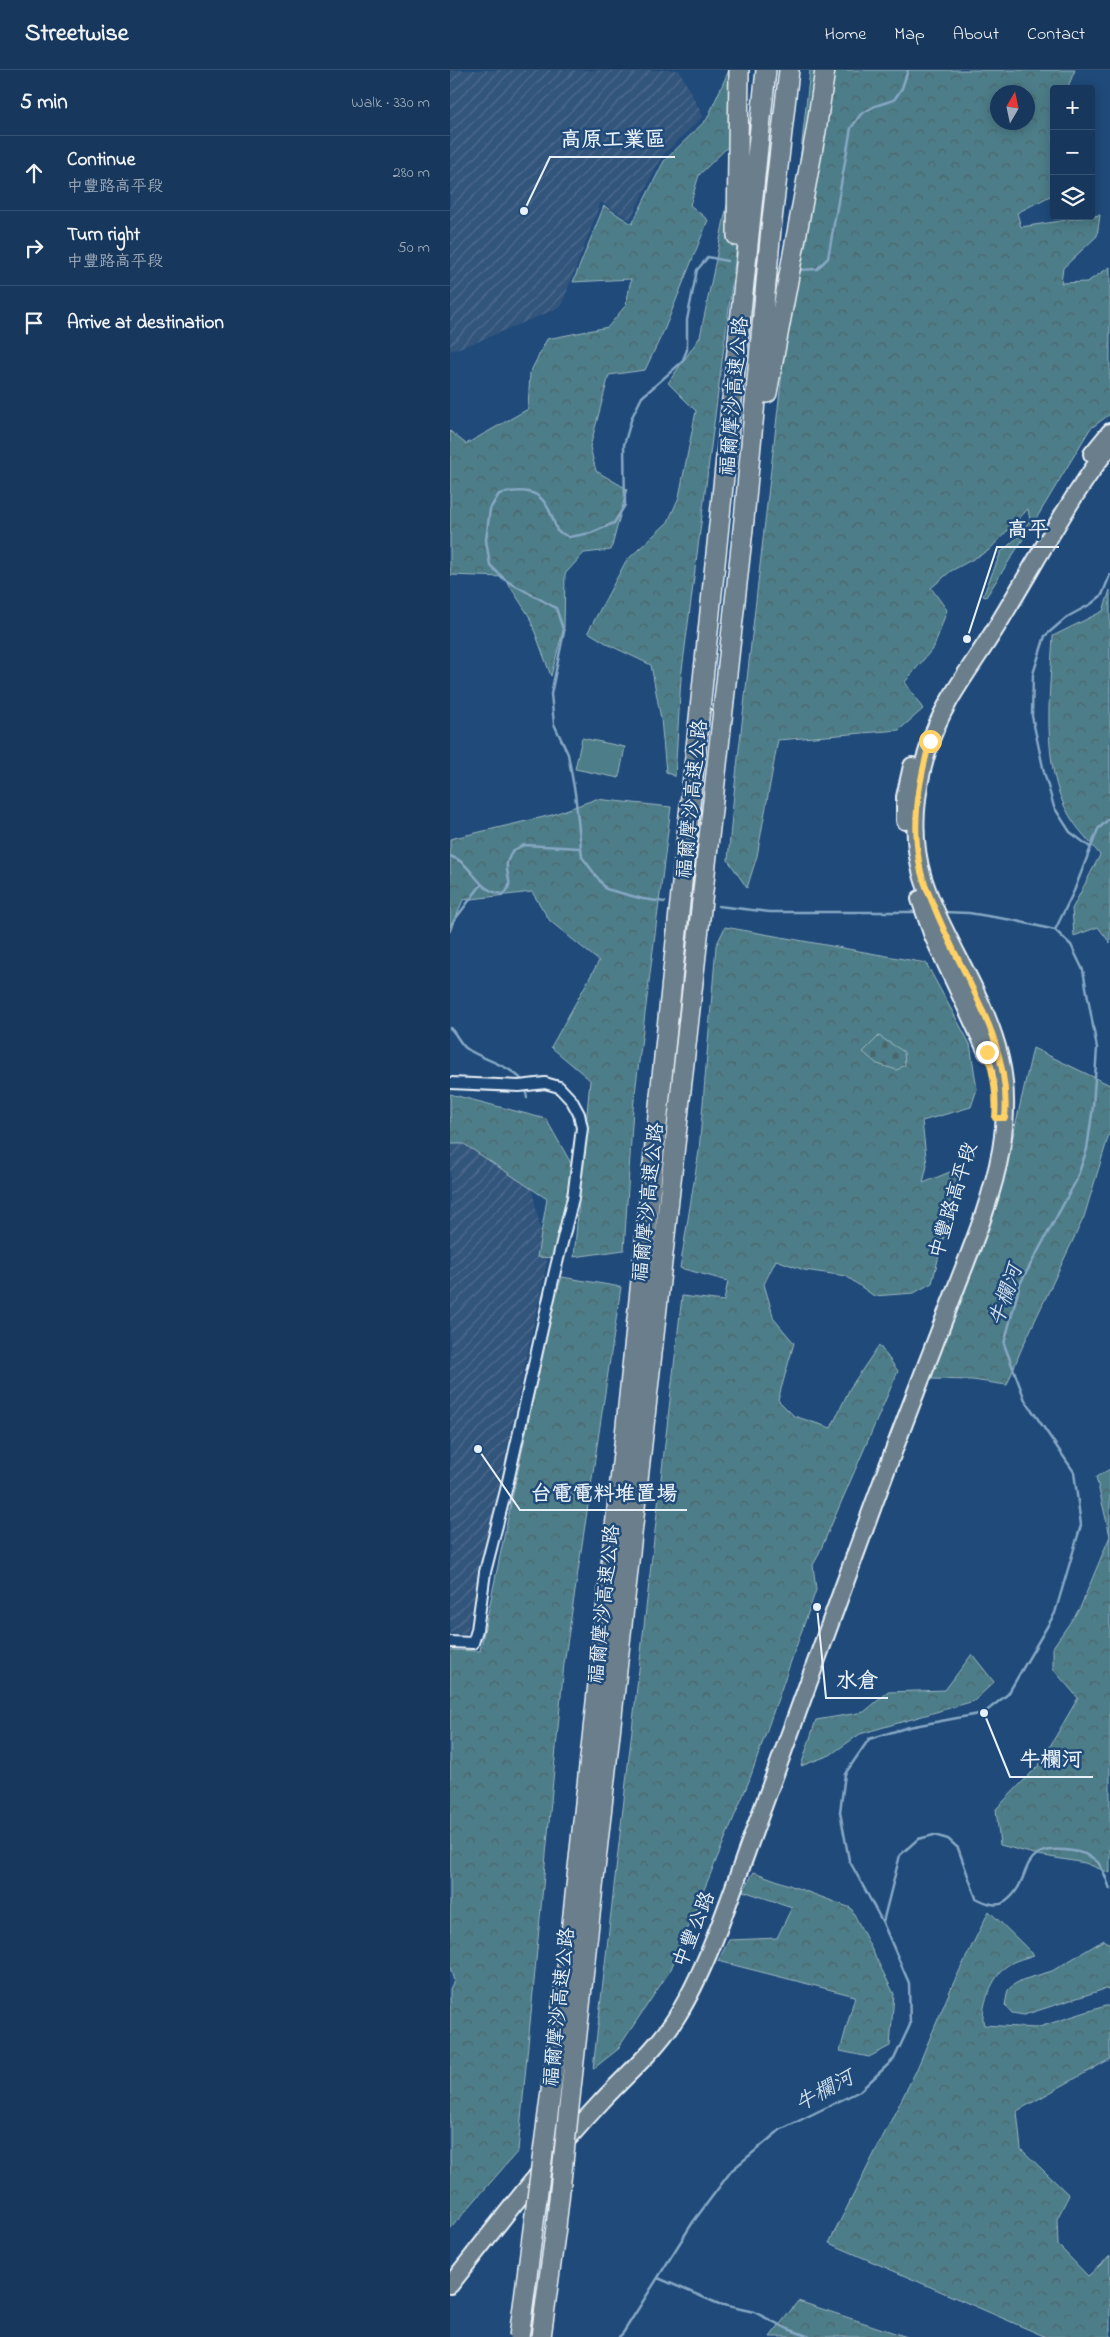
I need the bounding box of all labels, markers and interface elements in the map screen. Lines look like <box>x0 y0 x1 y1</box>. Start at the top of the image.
text: Streetwise <box>25 17 129 52</box>
text: Home <box>825 22 866 48</box>
text: Map <box>894 22 925 48</box>
text: About <box>953 22 999 48</box>
text: Contact <box>1027 22 1085 48</box>
north arrow <box>990 85 1035 130</box>
map controls <box>1050 85 1095 220</box>
button: + <box>1050 85 1095 130</box>
text: 5 min <box>20 88 68 118</box>
text: Walk · 330 m <box>351 91 430 115</box>
callout: 高原工業區 <box>550 121 675 157</box>
text: 高原工業區 <box>561 126 666 156</box>
button: − <box>1050 130 1095 175</box>
text: Continue <box>67 147 135 174</box>
icon: ahead <box>20 159 48 187</box>
text: 280 m <box>393 161 430 185</box>
text: 中豐路高平段 <box>67 175 163 199</box>
button: layers <box>1050 175 1095 220</box>
text: Turn right <box>67 222 140 249</box>
icon: right <box>20 234 48 262</box>
text: 50 m <box>398 236 430 260</box>
text: 中豐路高平段 <box>67 250 163 274</box>
icon: arrive <box>20 309 48 337</box>
text: Arrive at destination <box>67 310 224 337</box>
street label: 福爾摩沙高速公路 <box>714 314 757 477</box>
callout: 高平 <box>997 511 1059 547</box>
text: 高平 <box>1007 516 1049 546</box>
street label: 福爾摩沙高速公路 <box>671 717 716 880</box>
route start <box>919 730 942 753</box>
route end <box>976 1041 999 1064</box>
street label: 福爾摩沙高速公路 <box>627 1120 672 1283</box>
street label: 中豐路高平段 <box>923 1139 986 1262</box>
water label: 牛欄河 <box>982 1258 1032 1330</box>
callout: 台電電料堆置場 <box>520 1474 687 1510</box>
text: 台電電料堆置場 <box>531 1480 678 1510</box>
street label: 福爾摩沙高速公路 <box>583 1522 628 1685</box>
callout: 水倉 <box>826 1662 888 1698</box>
text: 水倉 <box>836 1667 878 1697</box>
callout: 牛欄河 <box>1010 1741 1093 1777</box>
text: 牛欄河 <box>1020 1746 1083 1776</box>
street label: 中豐公路 <box>667 1886 724 1972</box>
street label: 福爾摩沙高速公路 <box>538 1925 583 2088</box>
water label: 牛欄河 <box>790 2062 862 2120</box>

